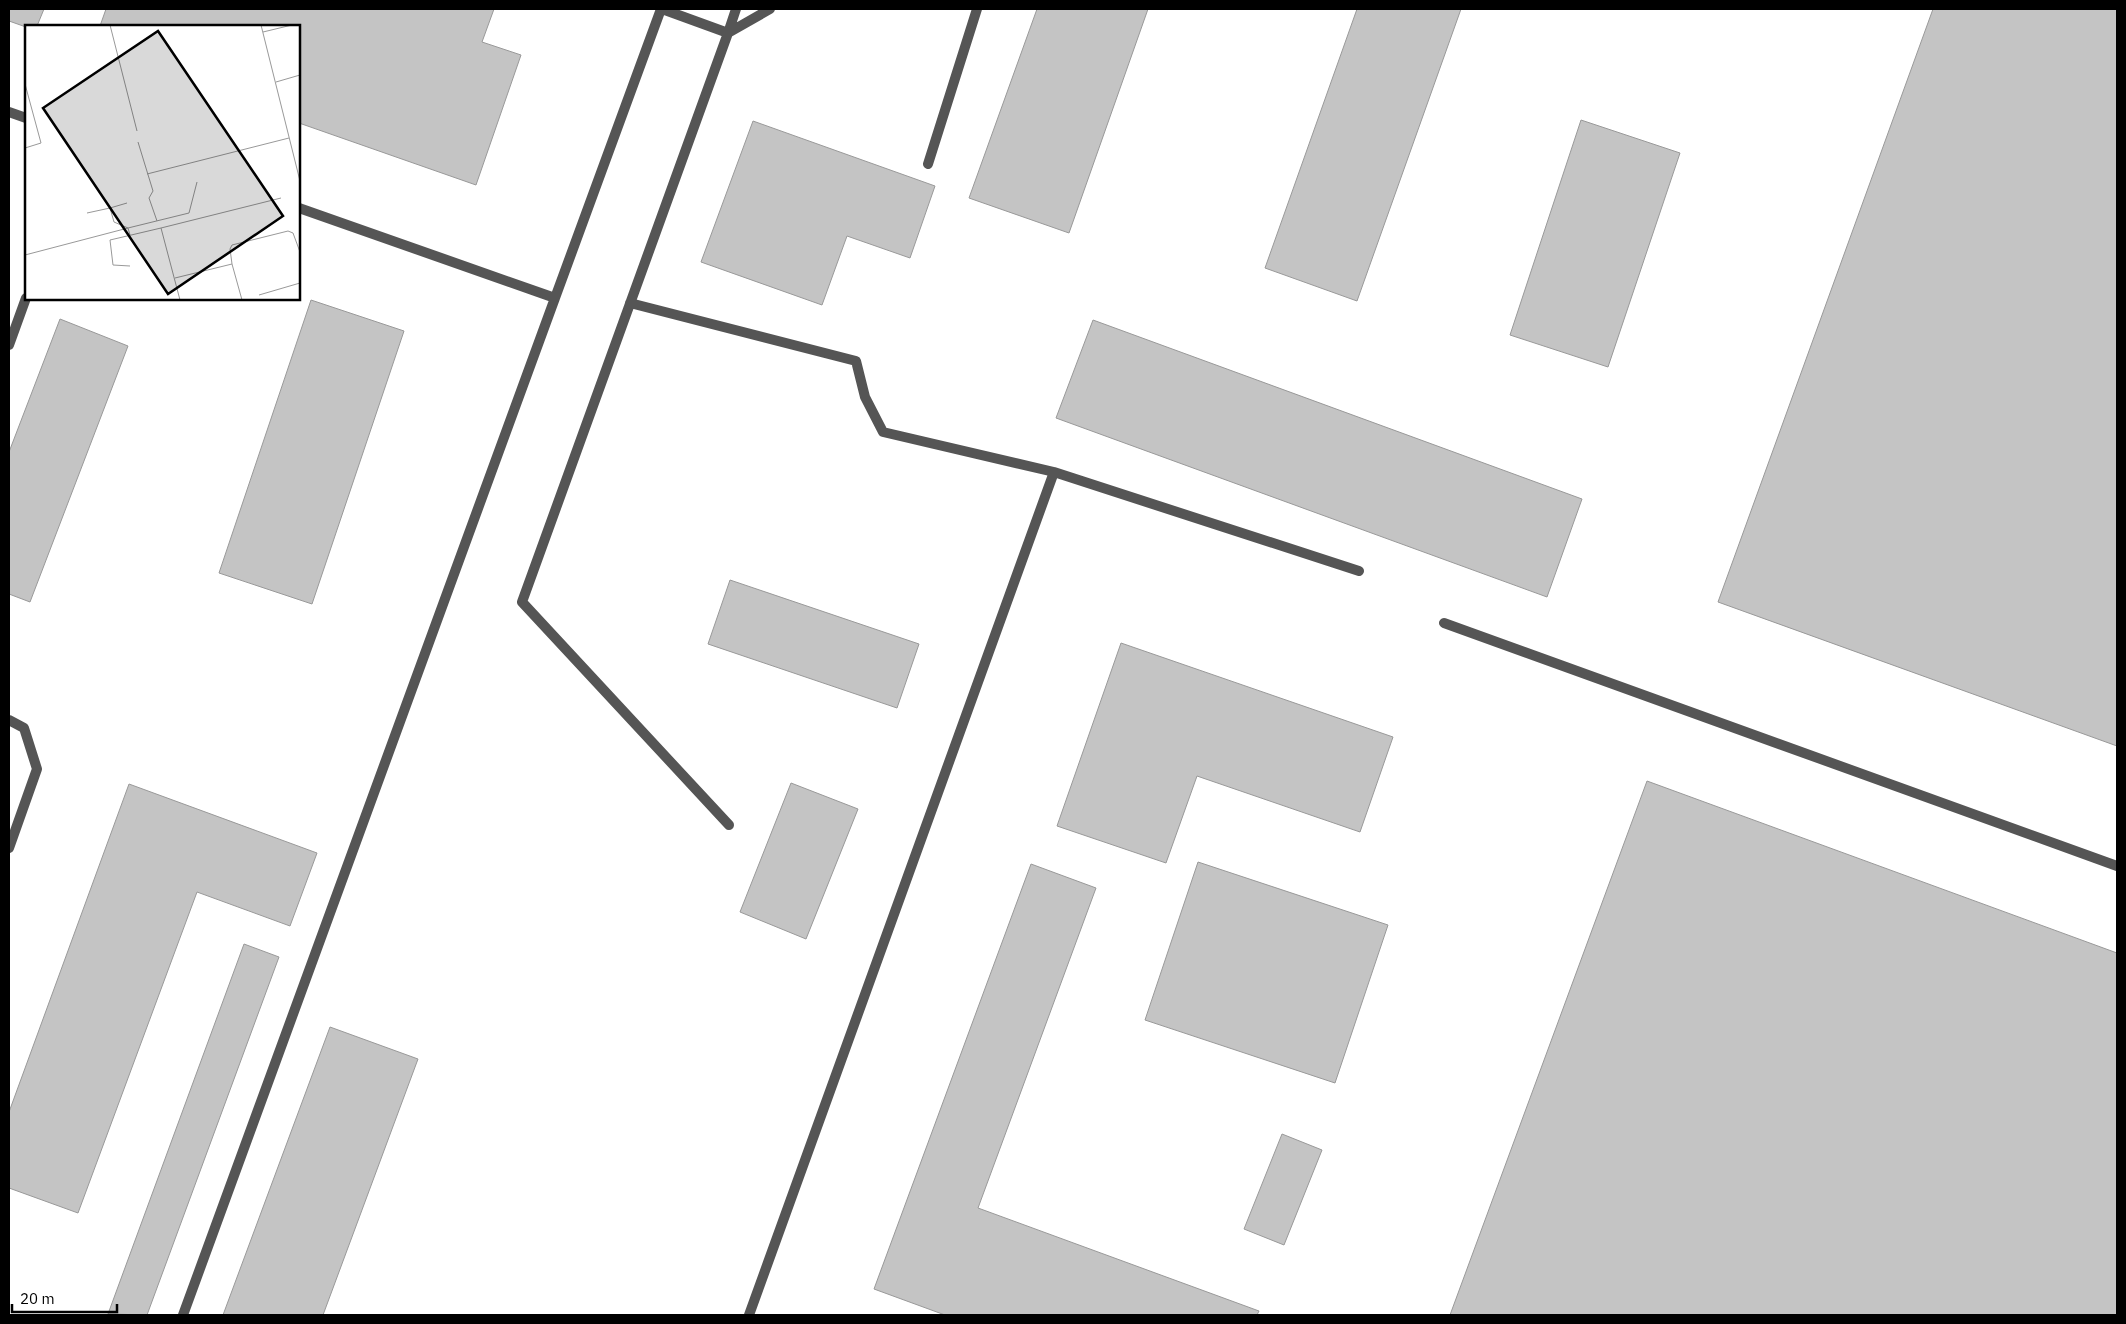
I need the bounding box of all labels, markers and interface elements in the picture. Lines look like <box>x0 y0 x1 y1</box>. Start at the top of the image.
inset map <box>25 25 300 300</box>
scale bar <box>12 1282 118 1314</box>
text: 20 m <box>20 1289 55 1308</box>

